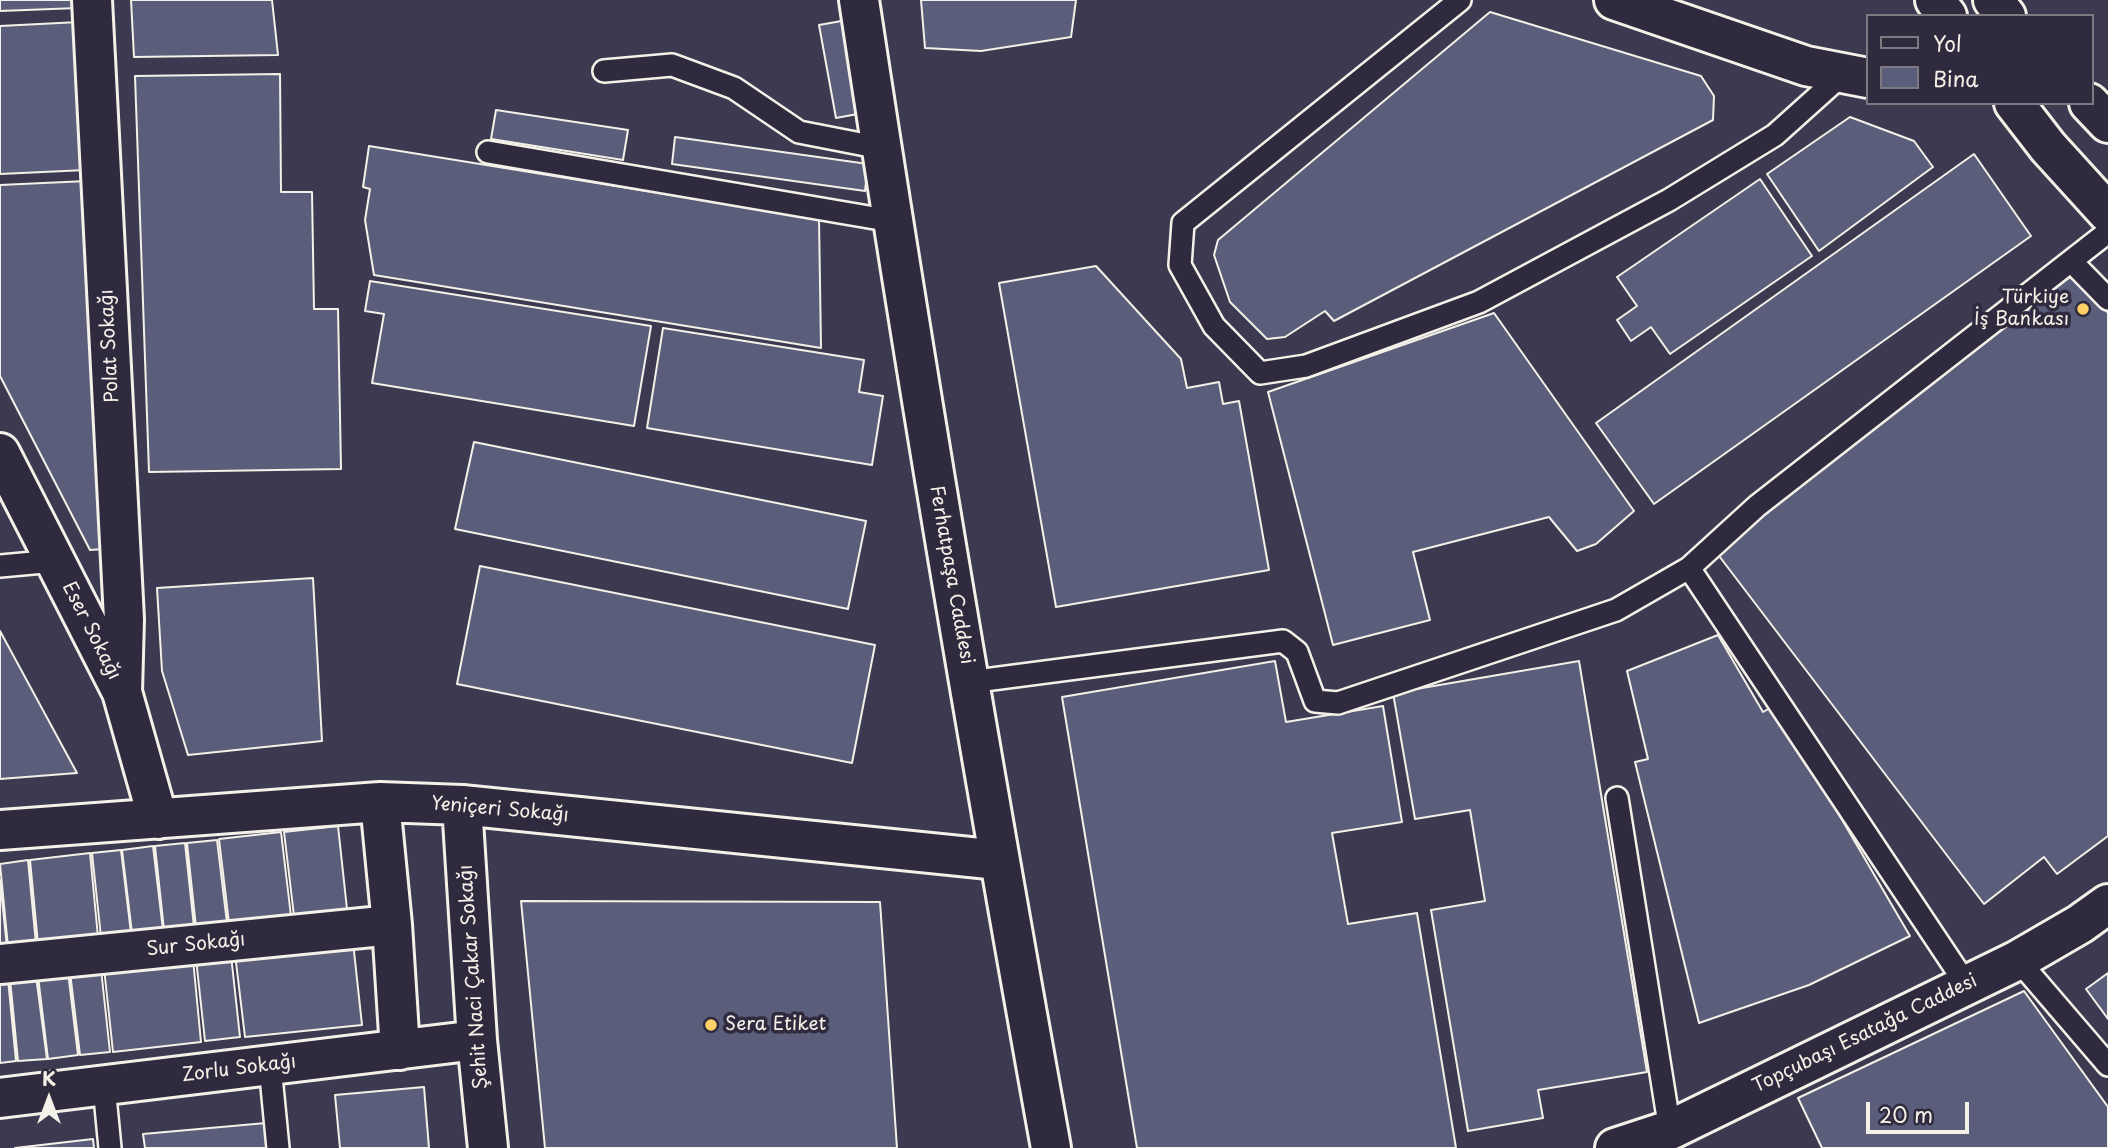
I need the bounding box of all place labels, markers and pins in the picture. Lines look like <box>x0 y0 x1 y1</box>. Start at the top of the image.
place label: Türkiye İş Bankası <box>1974 287 2069 331</box>
marker: Türkiye İş Bankası <box>2075 301 2091 317</box>
place label: Sera Etiket <box>725 1014 826 1036</box>
marker: Sera Etiket <box>703 1017 719 1033</box>

